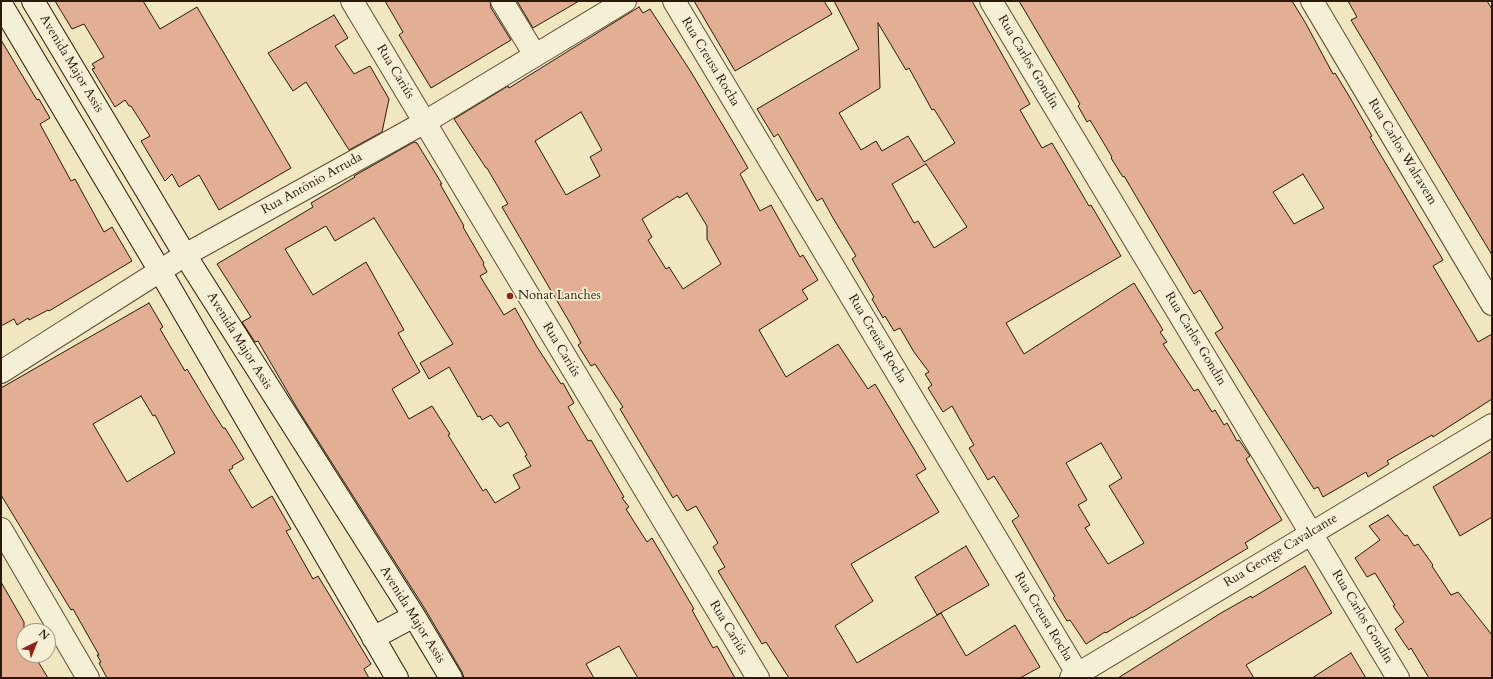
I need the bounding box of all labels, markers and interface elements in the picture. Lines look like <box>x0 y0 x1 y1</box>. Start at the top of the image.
street label: Avenida Major Assis <box>36 12 106 116</box>
street label: Rua Carlos Gondin <box>994 12 1062 112</box>
street label: Rua Creusa Rocha <box>677 15 743 109</box>
street label: Rua Cariús <box>373 42 417 102</box>
street label: Rua Carlos Walravem <box>1364 96 1440 208</box>
street label: Rua Antônio Arruda <box>259 150 365 218</box>
place label: Nonat Lanches <box>518 288 601 304</box>
street label: Rua Carlos Gondin <box>1161 289 1229 389</box>
street label: Avenida Major Assis <box>203 290 275 392</box>
marker: Nonat Lanches <box>505 291 515 301</box>
street label: Rua Creusa Rocha <box>844 292 910 386</box>
street label: Rua Cariús <box>539 320 583 380</box>
street label: Rua George Cavalcante <box>1221 511 1341 591</box>
street label: Avenida Major Assis <box>376 564 448 666</box>
street label: Rua Carlos Gondin <box>1328 567 1396 667</box>
street label: Rua Creusa Rocha <box>1010 570 1076 664</box>
street label: Rua Cariús <box>706 598 750 658</box>
north arrow <box>16 623 56 663</box>
text: N <box>35 626 52 643</box>

